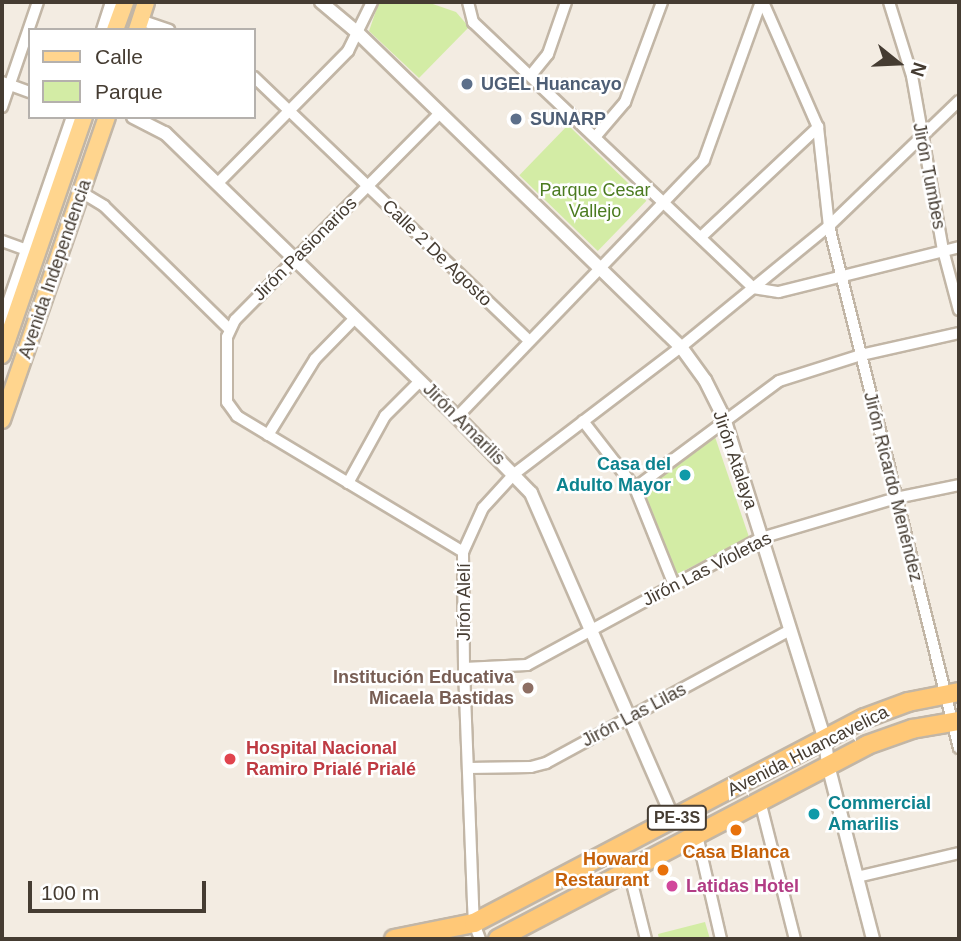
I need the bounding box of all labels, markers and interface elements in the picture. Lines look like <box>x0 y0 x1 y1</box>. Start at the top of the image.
legend <box>28 28 256 119</box>
north arrow <box>863 28 933 98</box>
text: Calle <box>95 45 143 68</box>
text: N <box>906 60 931 79</box>
place label: UGEL Huancayo <box>481 73 622 95</box>
marker: UGEL Huancayo <box>459 76 475 92</box>
text: Parque <box>95 80 163 103</box>
place label: SUNARP <box>530 108 606 130</box>
marker: SUNARP <box>508 111 524 127</box>
street label: Jirón Tumbes <box>908 121 950 231</box>
street label: Avenida Independencia <box>14 177 96 361</box>
park label: Parque Cesar Vallejo <box>539 180 651 222</box>
street label: Jirón Pasionarios <box>249 193 361 305</box>
street label: Calle 2 De Agosto <box>377 195 497 311</box>
street label: Jirón Amarilis <box>418 378 510 470</box>
street label: Jirón Ricardo Menéndez <box>859 390 927 584</box>
street label: Jirón Atalaya <box>708 407 762 513</box>
place label: Casa del Adulto Mayor <box>556 454 671 496</box>
marker: Casa del Adulto Mayor <box>677 467 693 483</box>
street label: Jirón Las Violetas <box>639 527 775 611</box>
street label: Jirón Alelí <box>453 562 475 642</box>
place label: Institución Educativa Micaela Bastidas <box>333 667 514 710</box>
street label: Jirón Las Lilas <box>578 678 690 752</box>
marker: Institución Educativa Micaela Bastidas <box>520 680 536 696</box>
street label: Avenida Huancavelica <box>724 701 892 801</box>
place label: Hospital Nacional Ramiro Prialé Prialé <box>246 738 416 780</box>
marker: Hospital Nacional Ramiro Prialé Prialé <box>220 749 240 769</box>
place label: Commercial Amarilis <box>828 793 931 836</box>
road number: PE-3S <box>646 806 708 831</box>
marker: Commercial Amarilis <box>806 806 822 822</box>
marker: Casa Blanca <box>728 822 744 838</box>
place label: Casa Blanca <box>682 841 790 863</box>
place label: Howard Restaurant <box>555 849 649 892</box>
marker: Howard Restaurant <box>655 862 671 878</box>
scale bar <box>32 867 210 911</box>
place label: Latidas Hotel <box>686 875 799 897</box>
marker: Latidas Hotel <box>664 878 680 894</box>
text: 100 m <box>41 881 99 904</box>

